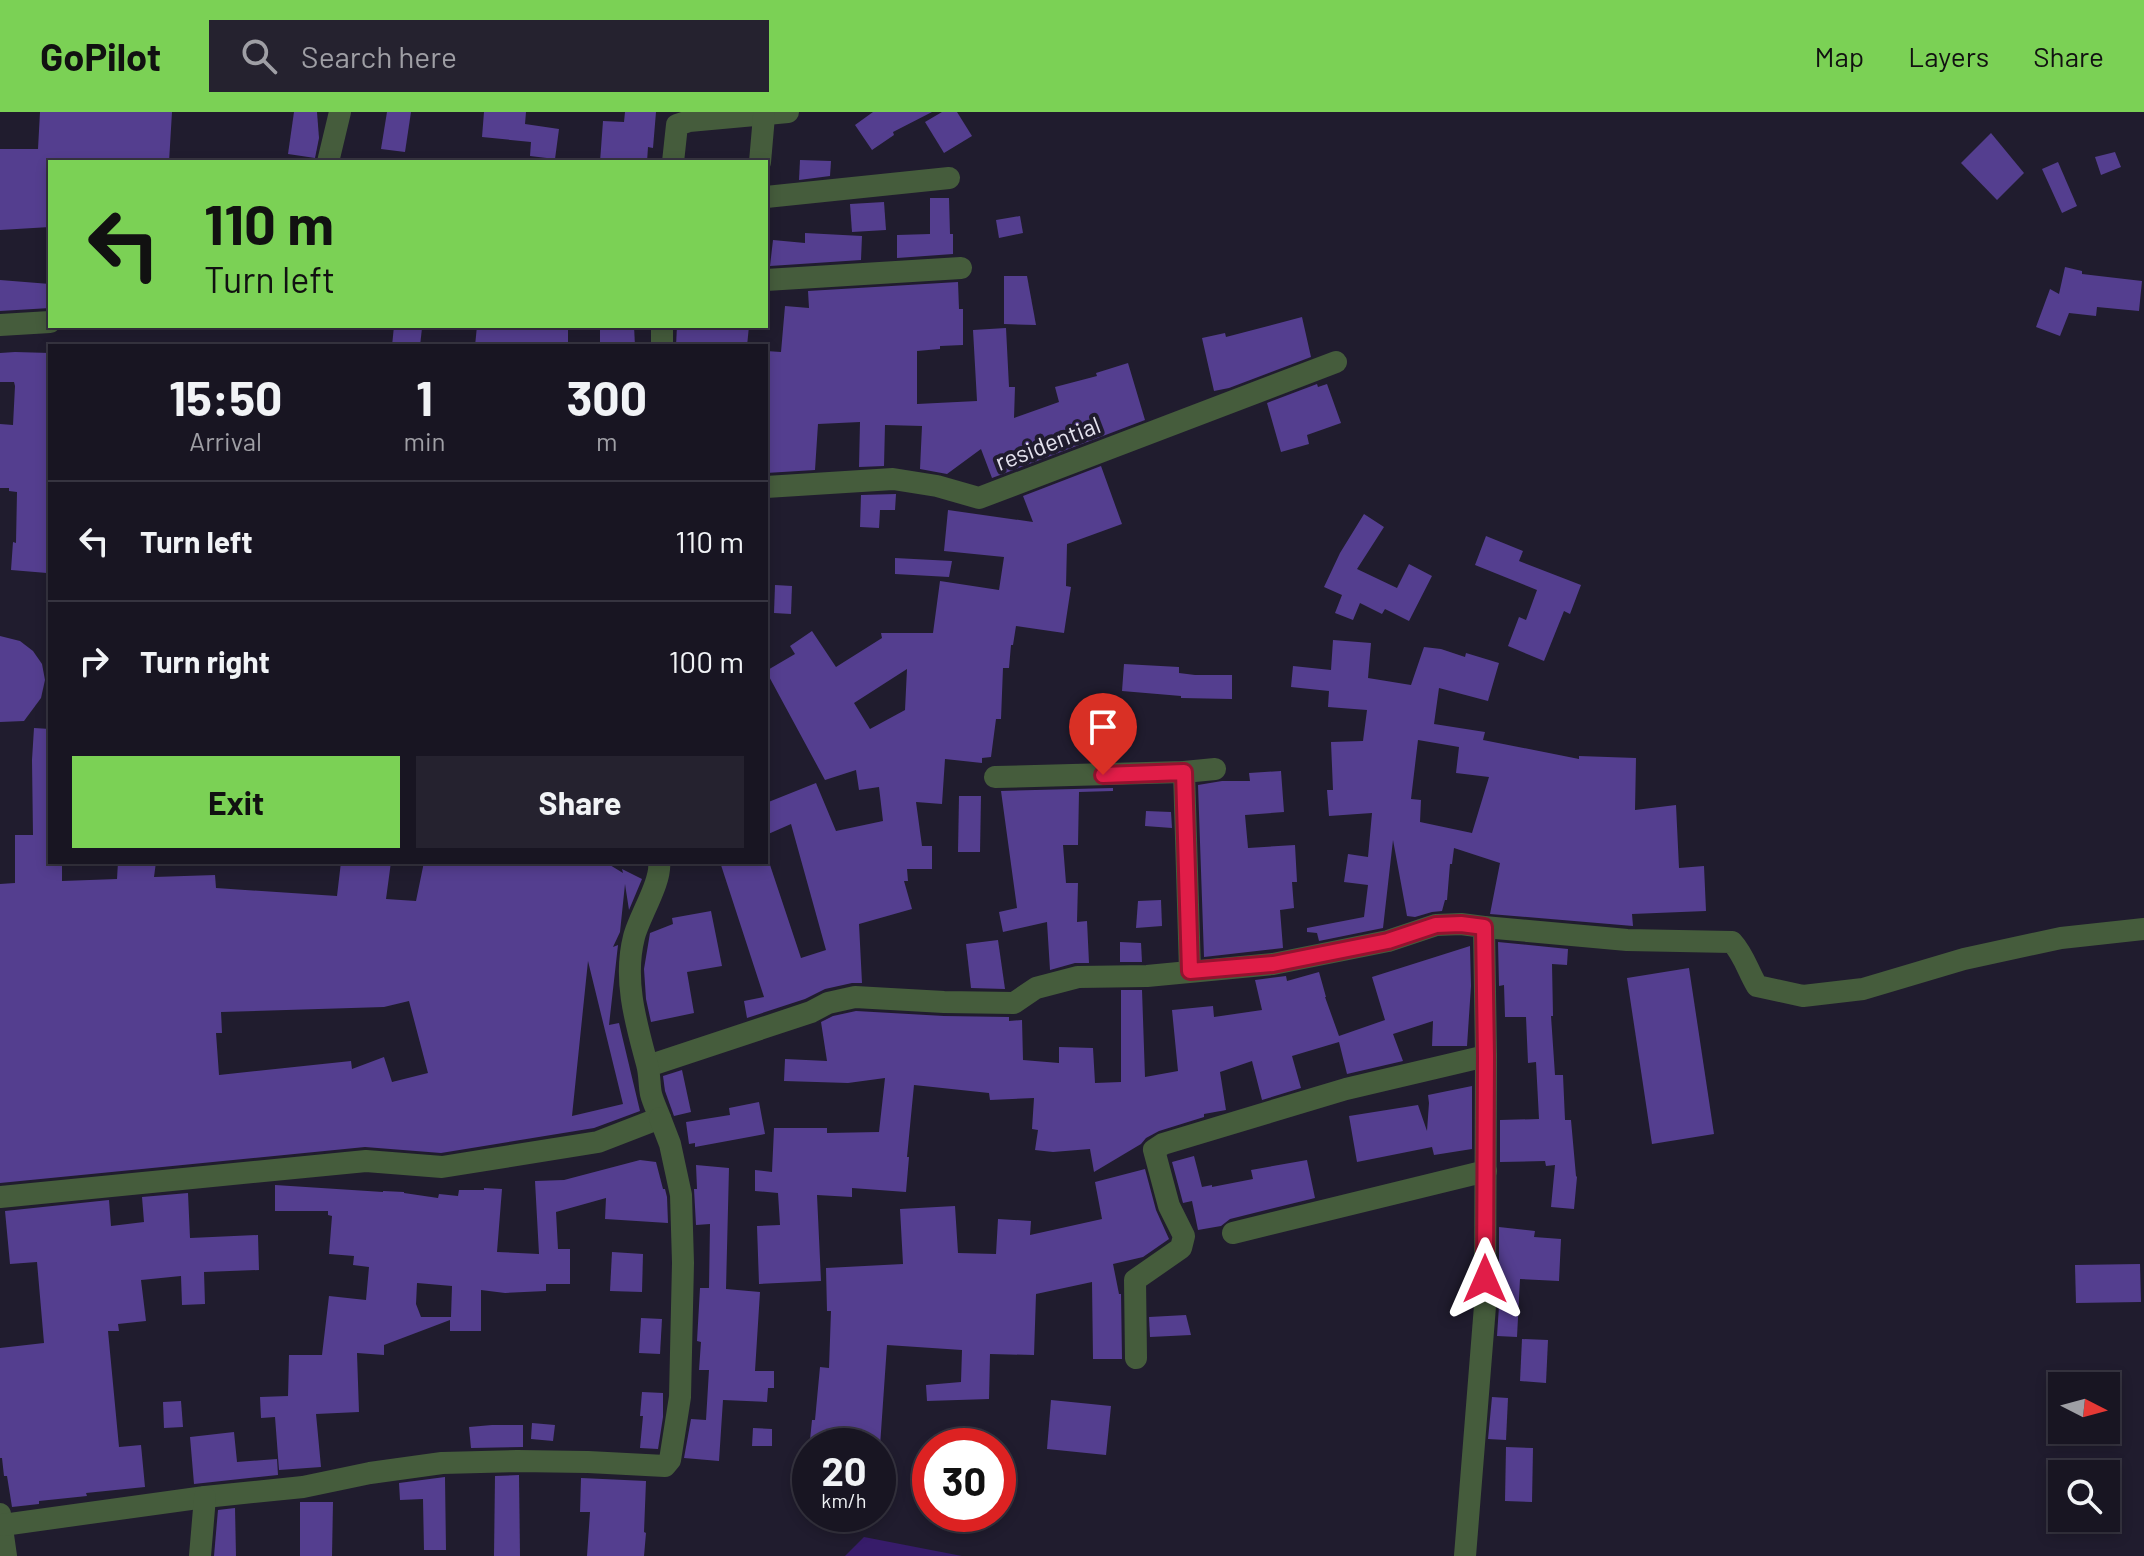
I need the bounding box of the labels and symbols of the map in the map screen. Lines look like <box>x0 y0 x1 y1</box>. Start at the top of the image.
street label: residential <box>991 409 1104 476</box>
pin <box>1069 693 1137 775</box>
position arrow <box>1443 1237 1527 1321</box>
north arrow <box>2048 1372 2120 1444</box>
speed limit sign: 30 <box>912 1428 1016 1532</box>

